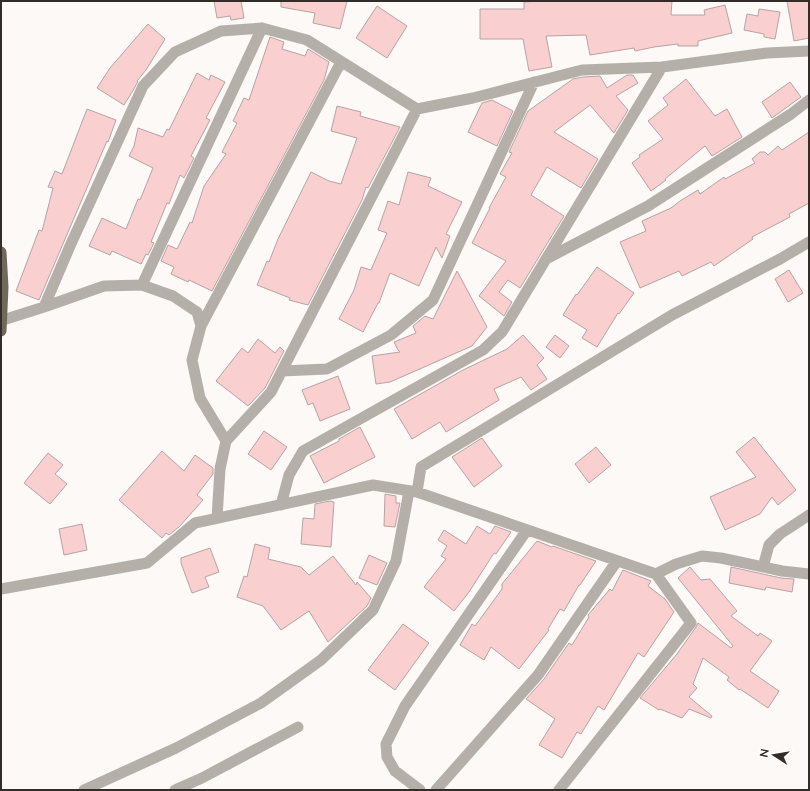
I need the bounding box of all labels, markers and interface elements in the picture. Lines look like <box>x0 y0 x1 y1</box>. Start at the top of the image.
north arrow <box>754 735 794 775</box>
text: N <box>756 747 771 758</box>

